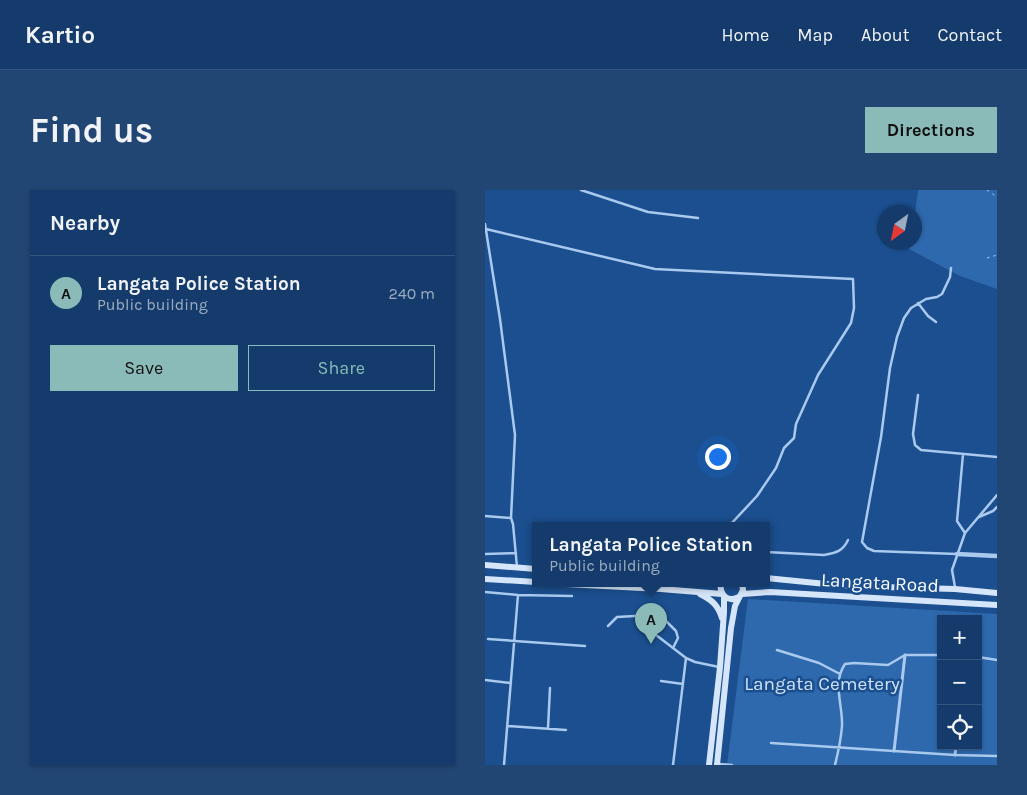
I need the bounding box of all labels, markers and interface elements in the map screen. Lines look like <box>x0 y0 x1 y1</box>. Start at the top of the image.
text: Kartio <box>25 21 95 49</box>
text: Home <box>721 24 769 46</box>
text: Map <box>797 24 833 46</box>
text: About <box>861 24 910 46</box>
text: Contact <box>938 24 1002 46</box>
button: Directions <box>865 107 997 153</box>
text: Find us <box>30 110 153 151</box>
north arrow <box>877 205 922 250</box>
text: Nearby <box>50 211 120 235</box>
text: Langata Police Station <box>97 273 301 295</box>
text: A <box>61 284 71 303</box>
text: 240 m <box>389 284 435 303</box>
text: Public building <box>97 295 208 314</box>
button: Save <box>50 345 238 391</box>
button: Share <box>248 345 435 391</box>
your location <box>705 444 731 470</box>
popup <box>532 522 770 587</box>
text: Langata Police Station <box>549 534 753 556</box>
text: Public building <box>549 556 660 575</box>
street label: Langata Road <box>821 569 939 597</box>
pin: A <box>635 603 667 644</box>
map controls <box>937 615 982 750</box>
button: + <box>937 615 982 660</box>
button: − <box>937 660 982 705</box>
park label: Langata Cemetery <box>744 673 900 695</box>
button: locate <box>937 705 982 750</box>

